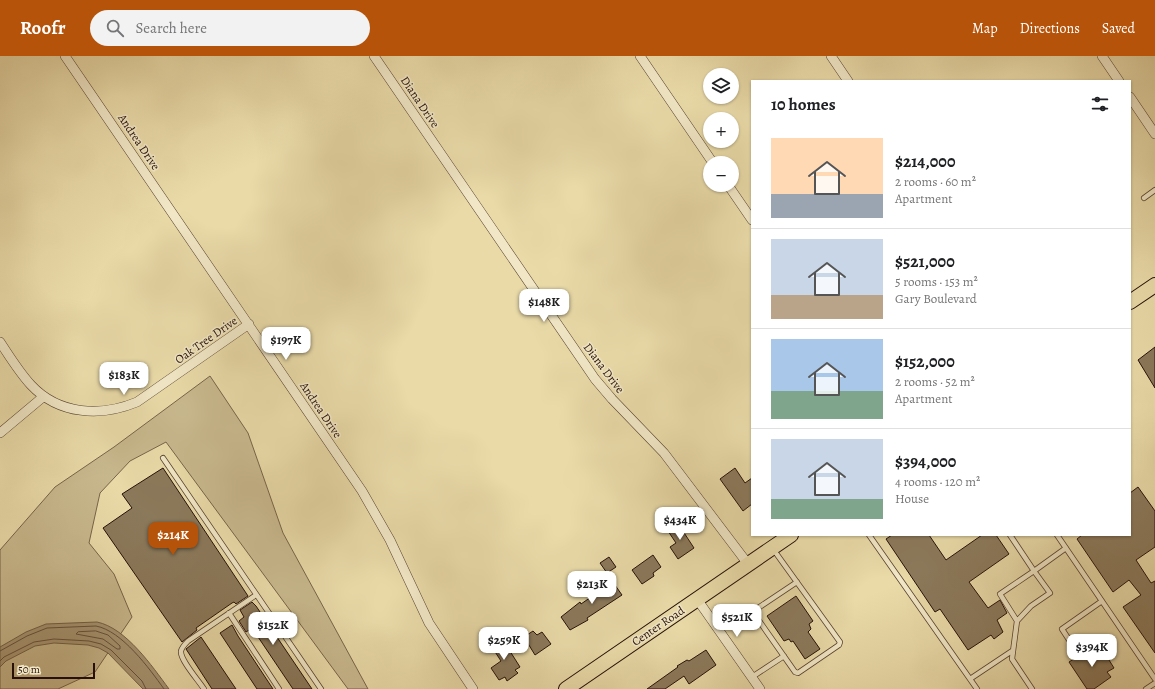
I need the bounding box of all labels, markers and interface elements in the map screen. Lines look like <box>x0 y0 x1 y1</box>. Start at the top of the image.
search box <box>90 10 370 46</box>
text: Roofr <box>20 15 66 41</box>
icon: search <box>104 17 126 39</box>
text: Search here <box>136 18 207 38</box>
text: Map <box>972 19 998 38</box>
text: Directions <box>1020 19 1080 38</box>
text: Saved <box>1102 19 1135 38</box>
map controls <box>703 68 739 192</box>
button: layers <box>703 68 739 104</box>
street label: Diana Drive <box>397 73 443 131</box>
text: 10 homes <box>771 93 836 116</box>
icon: filters <box>1089 93 1111 115</box>
street label: Andrea Drive <box>114 110 164 173</box>
button: + <box>703 112 739 148</box>
text: $214,000 <box>895 150 955 173</box>
icon: home <box>803 154 851 202</box>
button: − <box>703 156 739 192</box>
text: 2 rooms · 60 m² <box>895 173 976 190</box>
text: Apartment <box>895 190 953 207</box>
text: $521,000 <box>895 250 955 273</box>
icon: home <box>803 255 851 303</box>
text: 5 rooms · 153 m² <box>895 273 978 290</box>
pin: $148K <box>516 289 572 323</box>
text: Gary Boulevard <box>895 290 977 307</box>
text: $148K <box>528 293 560 310</box>
street label: Oak Tree Drive <box>172 313 240 367</box>
pin: $197K <box>258 327 314 361</box>
text: $197K <box>271 331 301 348</box>
street label: Diana Drive <box>580 340 628 396</box>
text: $152,000 <box>895 350 955 373</box>
icon: home <box>803 355 851 403</box>
pin: $183K <box>96 362 152 396</box>
text: $183K <box>108 366 140 383</box>
text: 2 rooms · 52 m² <box>895 373 975 390</box>
street label: Andrea Drive <box>296 378 346 441</box>
text: Apartment <box>895 390 953 407</box>
text: $394,000 <box>895 450 956 473</box>
icon: home <box>803 455 851 503</box>
text: 4 rooms · 120 m² <box>895 473 980 490</box>
text: House <box>895 490 929 507</box>
pin: $434K <box>652 507 708 541</box>
text: $434K <box>664 511 696 528</box>
pin: $214K <box>145 522 201 556</box>
text: $214K <box>157 526 189 543</box>
pin: $213K <box>564 571 620 605</box>
text: $213K <box>576 575 608 592</box>
street label: Center Road <box>628 602 688 650</box>
pin: $521K <box>709 604 765 638</box>
text: $521K <box>721 608 753 625</box>
pin: $152K <box>245 612 301 646</box>
text: $152K <box>257 616 289 633</box>
pin: $259K <box>476 627 532 661</box>
text: $259K <box>488 631 520 648</box>
pin: $394K <box>1064 634 1120 668</box>
text: $394K <box>1076 638 1108 655</box>
scale bar <box>12 661 95 680</box>
text: 50 m <box>18 662 40 677</box>

